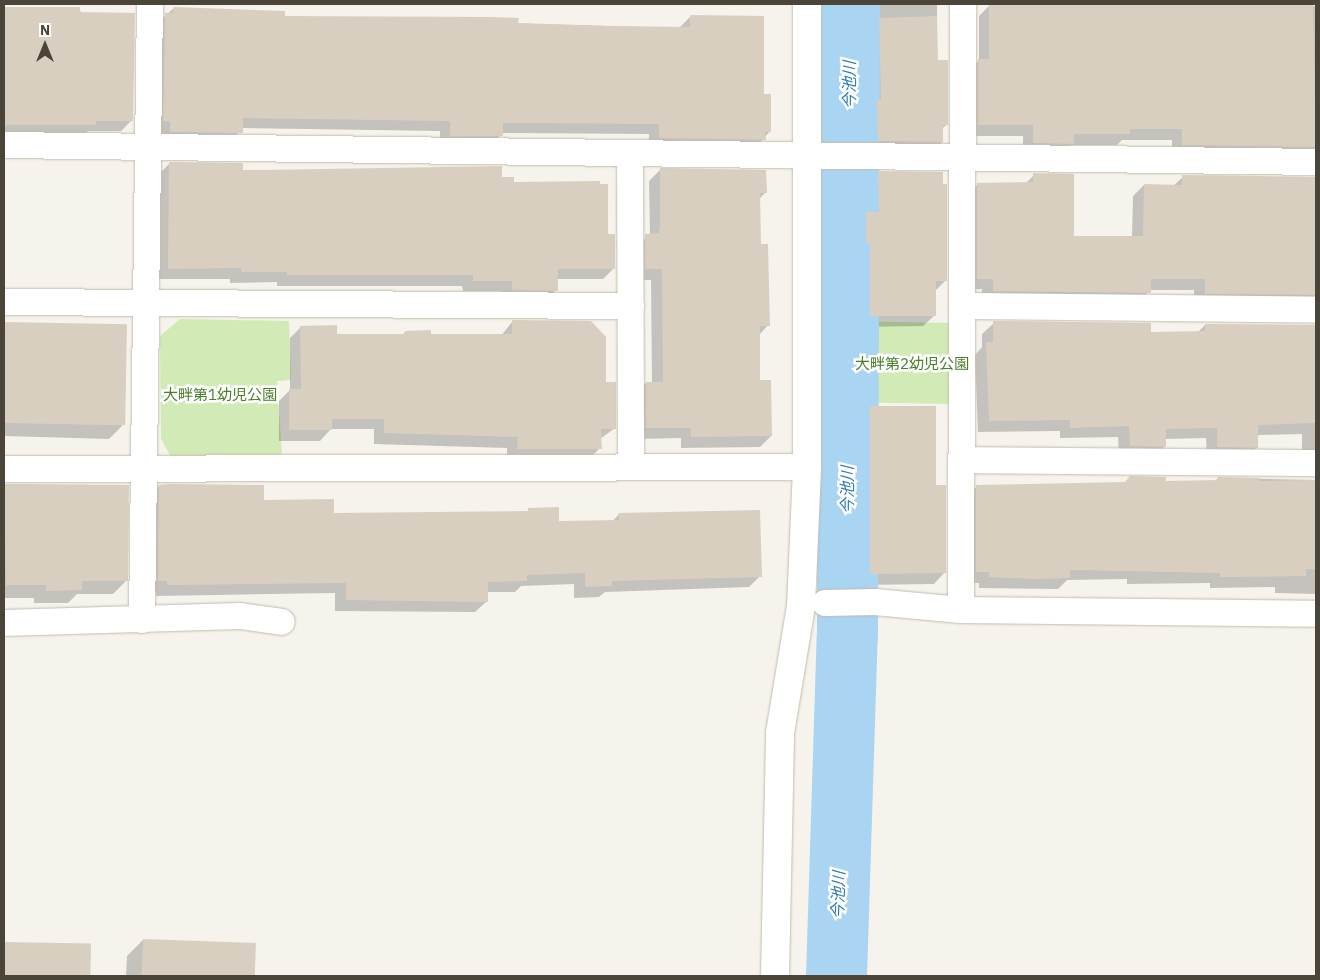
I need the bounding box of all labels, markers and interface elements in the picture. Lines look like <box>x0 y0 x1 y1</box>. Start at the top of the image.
north arrow <box>20 20 70 70</box>
text: N <box>40 21 50 39</box>
water label: 今池川 <box>839 61 859 109</box>
park label: 大畔第2幼児公園 <box>855 355 969 373</box>
park label: 大畔第1幼児公園 <box>163 386 277 404</box>
water label: 今池川 <box>837 466 857 514</box>
water label: 今池川 <box>828 871 848 919</box>

